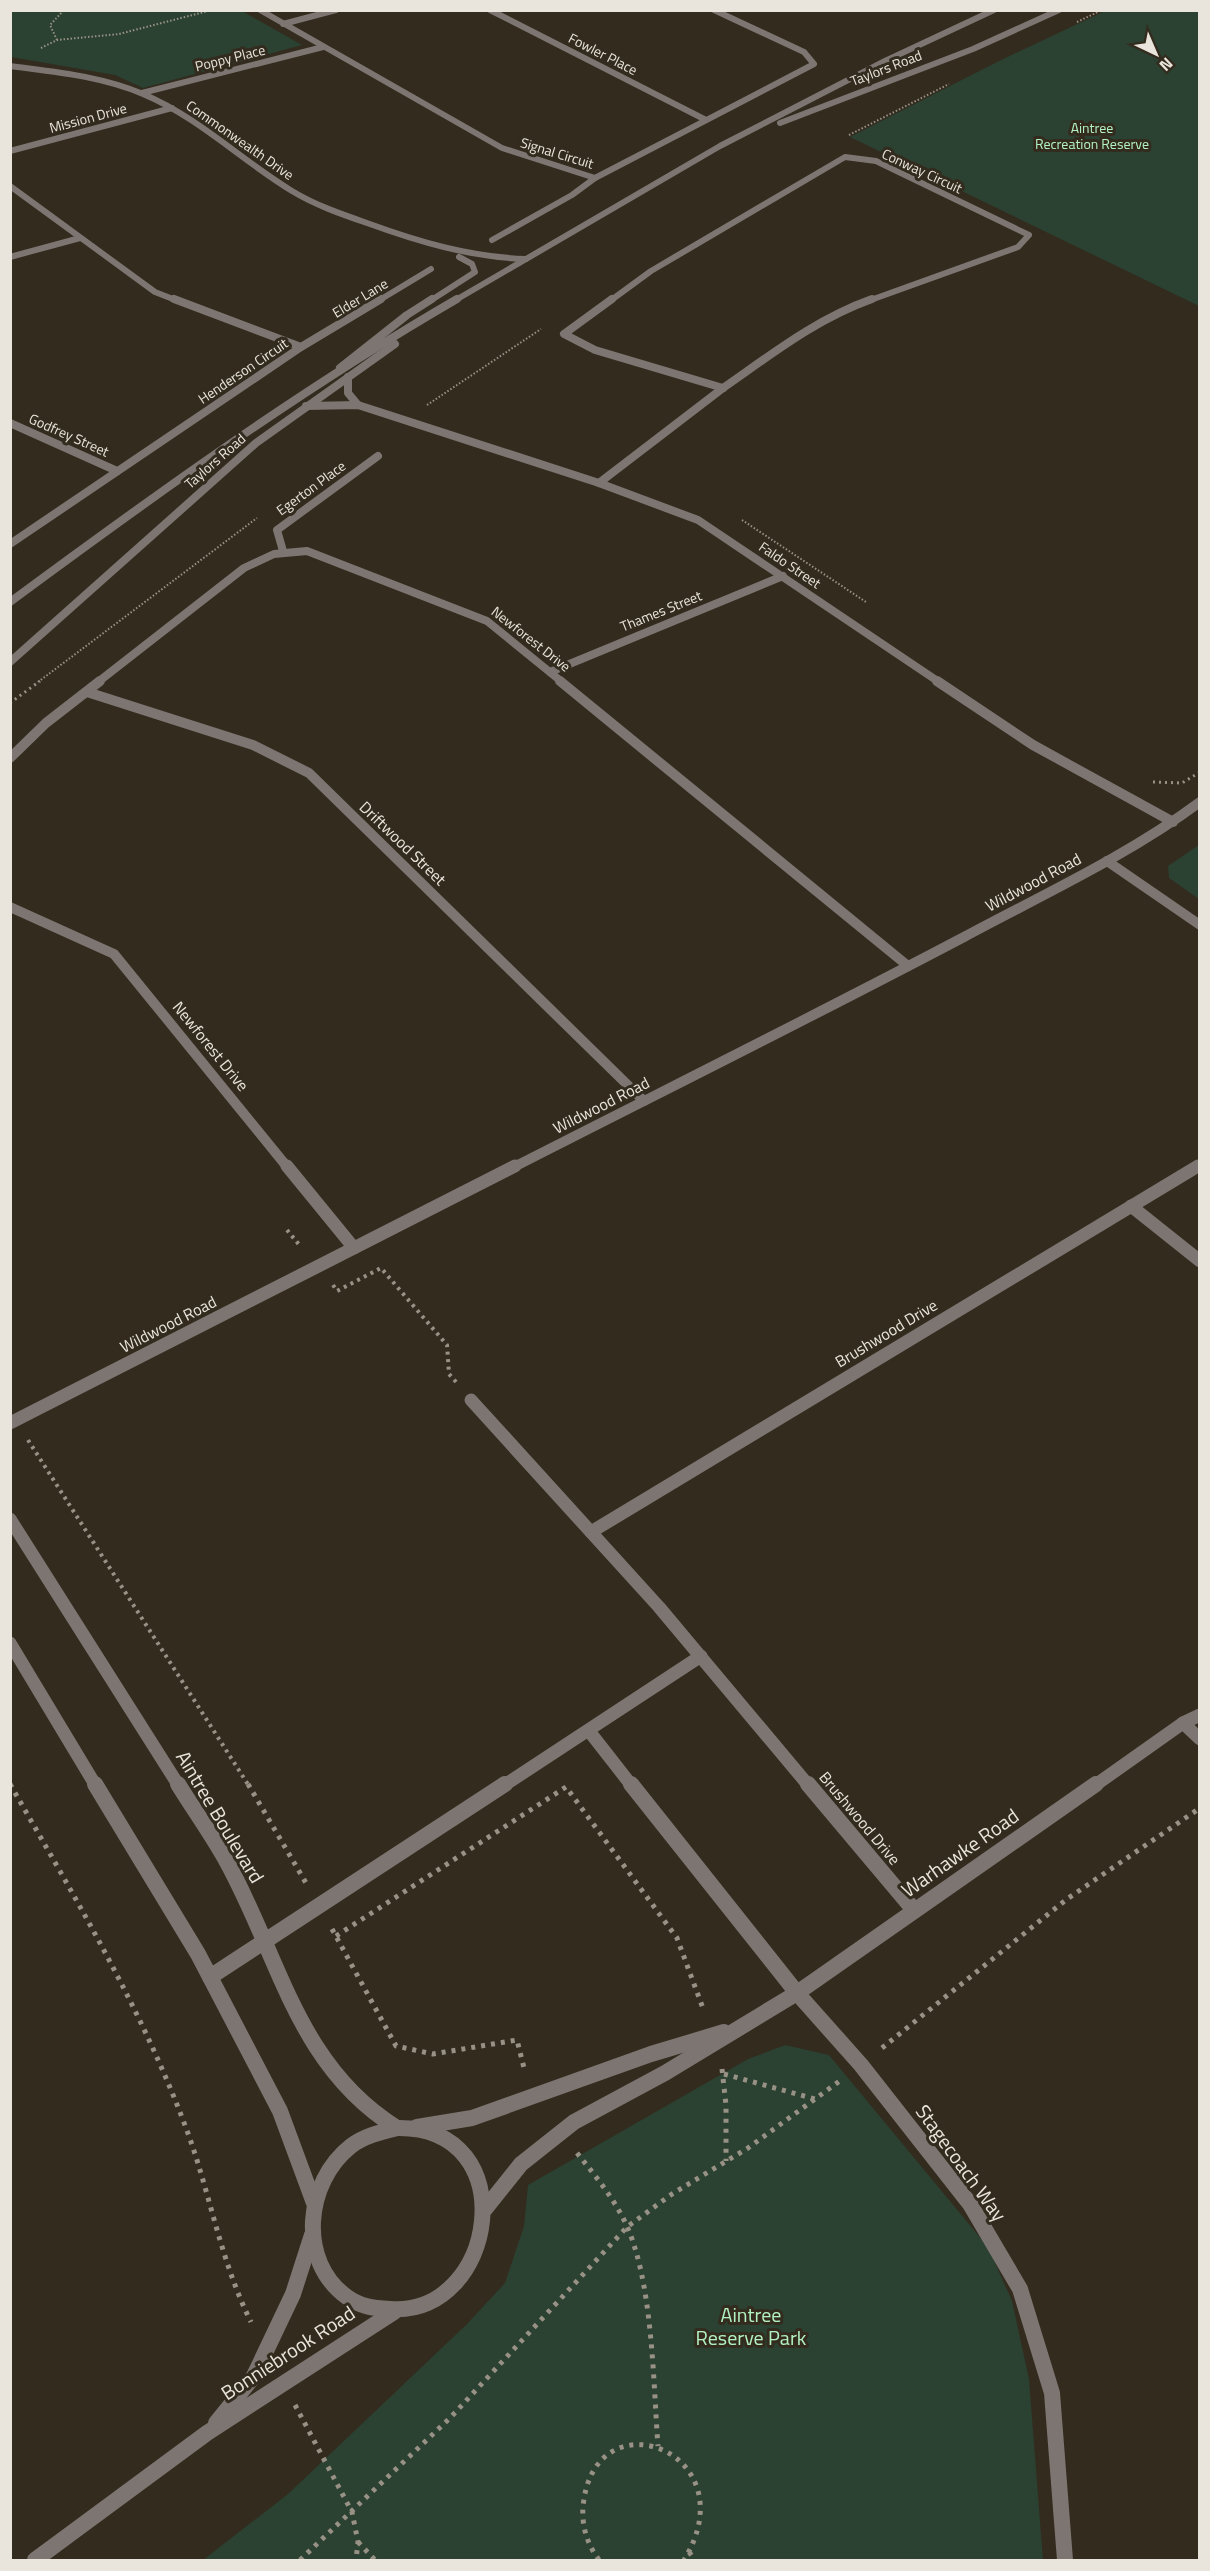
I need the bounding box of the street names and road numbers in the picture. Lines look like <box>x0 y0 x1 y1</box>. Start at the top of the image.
street label: Fowler Place <box>565 27 641 80</box>
street label: Poppy Place <box>193 39 267 76</box>
street label: Taylors Road <box>847 44 925 91</box>
street label: Commonwealth Drive <box>182 95 298 185</box>
street label: Mission Drive <box>47 97 129 138</box>
street label: Signal Circuit <box>518 131 596 174</box>
street label: Conway Circuit <box>879 143 966 198</box>
street label: Elder Lane <box>328 273 392 322</box>
street label: Henderson Circuit <box>193 333 292 409</box>
street label: Godfrey Street <box>26 408 113 462</box>
street label: Taylors Road <box>179 428 250 493</box>
street label: Egerton Place <box>272 455 350 520</box>
street label: Faldo Street <box>755 536 826 593</box>
street label: Thames Street <box>617 585 705 636</box>
street label: Newforest Drive <box>487 601 576 676</box>
street label: Driftwood Street <box>354 795 452 891</box>
street label: Wildwood Road <box>981 847 1085 917</box>
street label: Newforest Drive <box>167 996 255 1096</box>
street label: Wildwood Road <box>549 1070 653 1140</box>
street label: Wildwood Road <box>116 1289 220 1359</box>
street label: Brushwood Drive <box>830 1293 942 1373</box>
street label: Aintree Boulevard <box>168 1744 272 1889</box>
street label: Brushwood Drive <box>814 1766 906 1870</box>
street label: Warhawke Road <box>895 1800 1025 1905</box>
street label: Stagecoach Way <box>908 2098 1015 2228</box>
street label: Bonniebrook Road <box>215 2298 361 2408</box>

